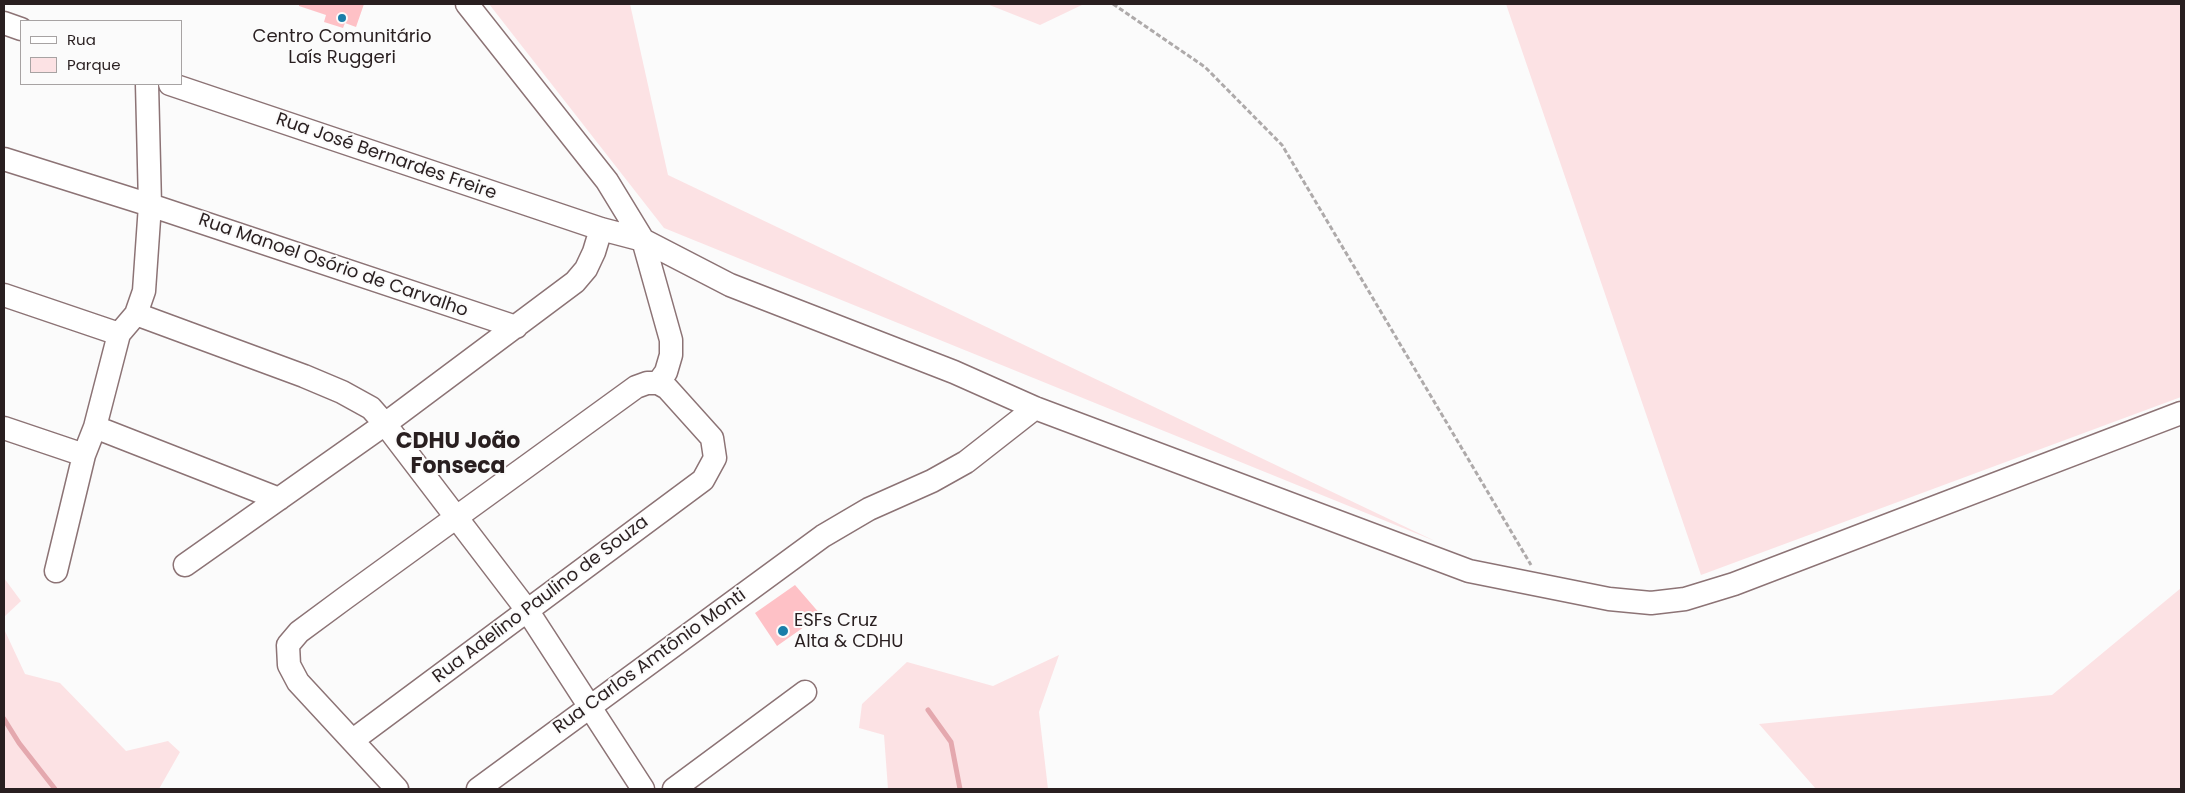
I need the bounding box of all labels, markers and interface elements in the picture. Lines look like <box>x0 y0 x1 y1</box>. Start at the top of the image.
marker: Centro Comunitário Laís Ruggeri <box>336 12 348 24</box>
legend <box>20 20 182 85</box>
place label: Centro Comunitário Laís Ruggeri <box>253 26 431 68</box>
text: Rua <box>67 29 96 50</box>
text: Parque <box>67 54 120 75</box>
street label: Rua José Bernardes Freire <box>273 109 499 205</box>
street label: Rua Manoel Osório de Carvalho <box>195 210 471 322</box>
district label: CDHU João Fonseca <box>396 429 520 481</box>
street label: Rua Adelino Paulino de Souza <box>429 512 653 688</box>
street label: Rua Carlos Amtônio Monti <box>549 585 751 739</box>
place label: ESFs Cruz Alta & CDHU <box>794 610 903 652</box>
marker: ESFs Cruz Alta & CDHU <box>776 624 790 638</box>

